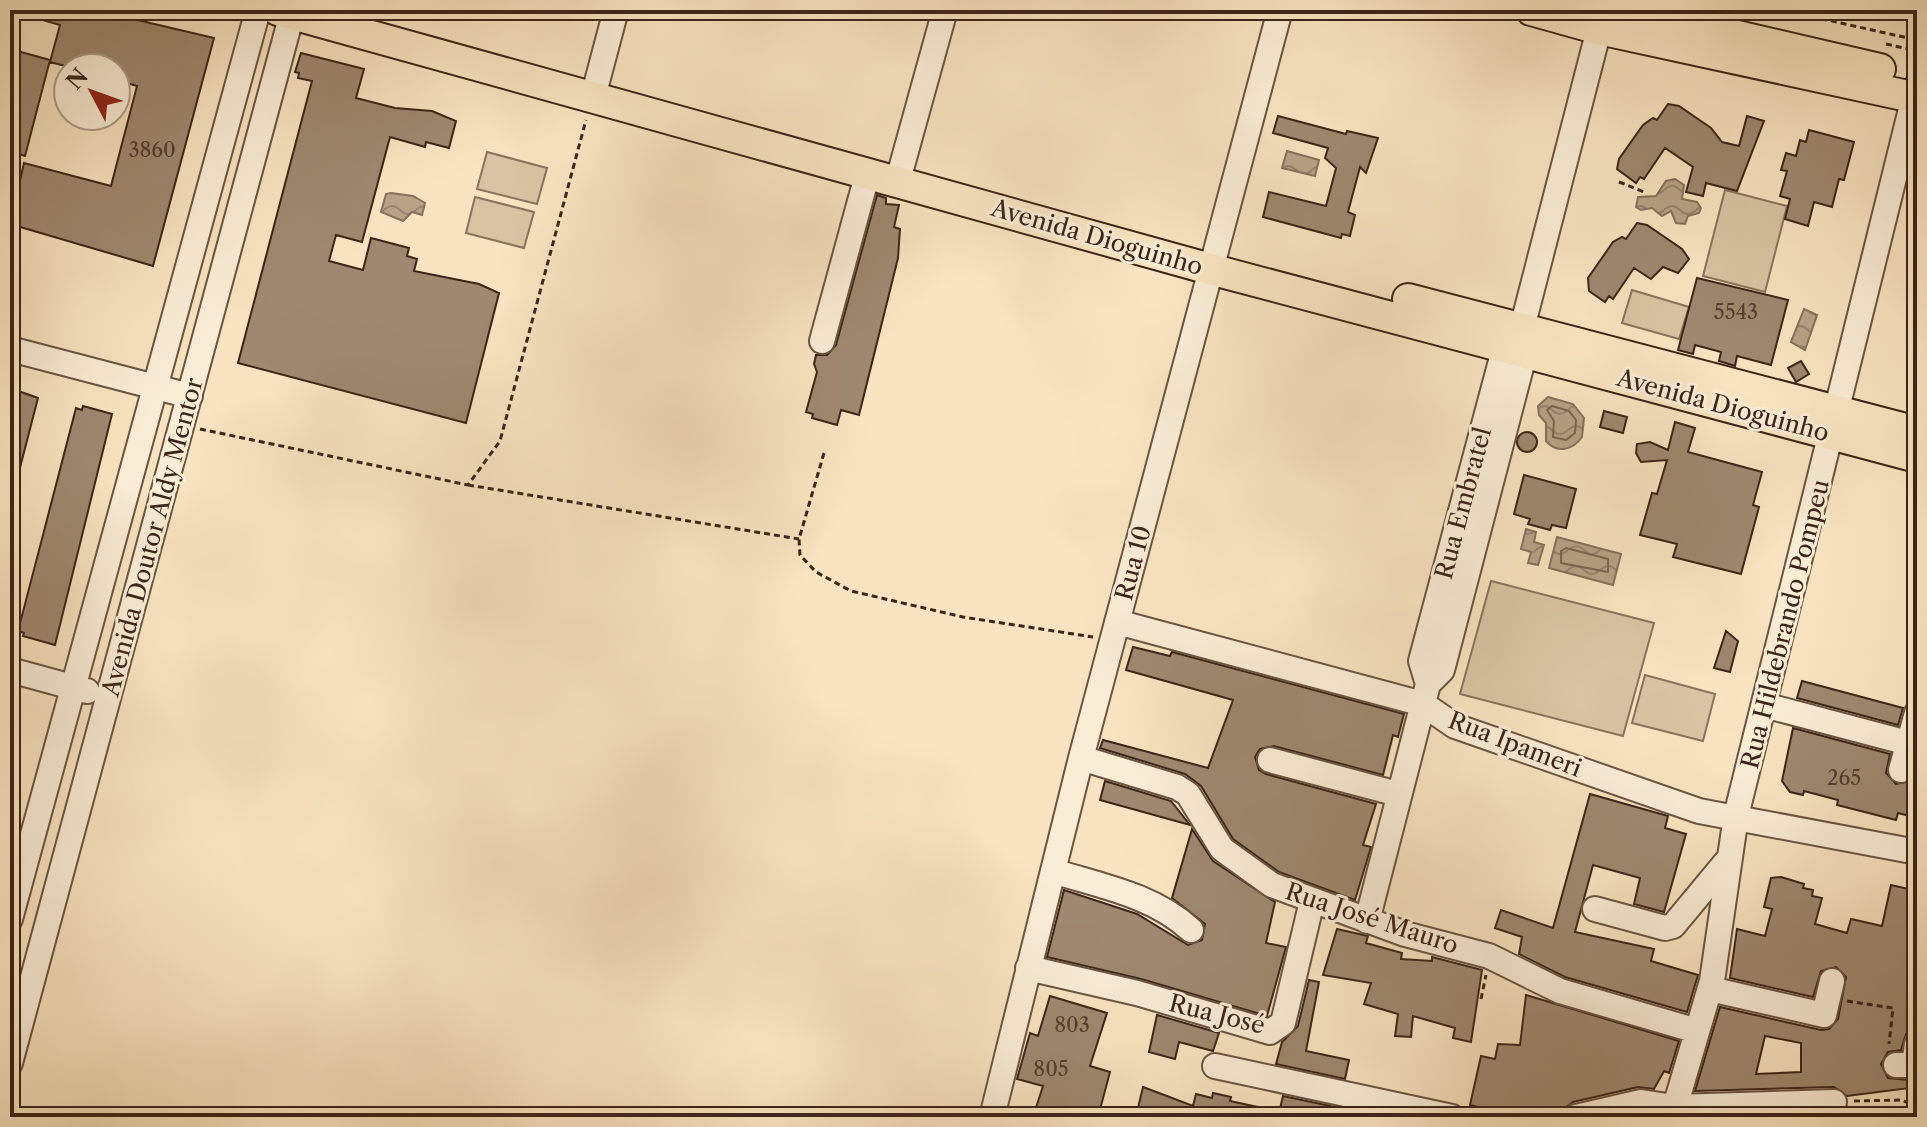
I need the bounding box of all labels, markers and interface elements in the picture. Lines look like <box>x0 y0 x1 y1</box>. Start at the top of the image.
north arrow <box>52 52 132 132</box>
text: N <box>61 63 94 95</box>
house number: 3860 <box>128 138 176 162</box>
street label: Avenida Dioguinho <box>987 193 1206 281</box>
house number: 5543 <box>1714 300 1758 324</box>
street label: Avenida Dioguinho <box>1613 362 1832 447</box>
street label: Avenida Doutor Aldy Mentor <box>95 374 209 701</box>
street label: Rua Embratel <box>1429 424 1497 582</box>
street label: Rua Hildebrando Pompeu <box>1735 476 1835 772</box>
street label: Rua 10 <box>1109 522 1157 604</box>
street label: Rua Ipameri <box>1444 705 1586 783</box>
house number: 265 <box>1827 766 1861 790</box>
street label: Rua José Mauro <box>1282 876 1462 960</box>
street label: Rua José <box>1166 988 1268 1040</box>
house number: 803 <box>1054 1013 1090 1037</box>
house number: 805 <box>1033 1057 1069 1081</box>

